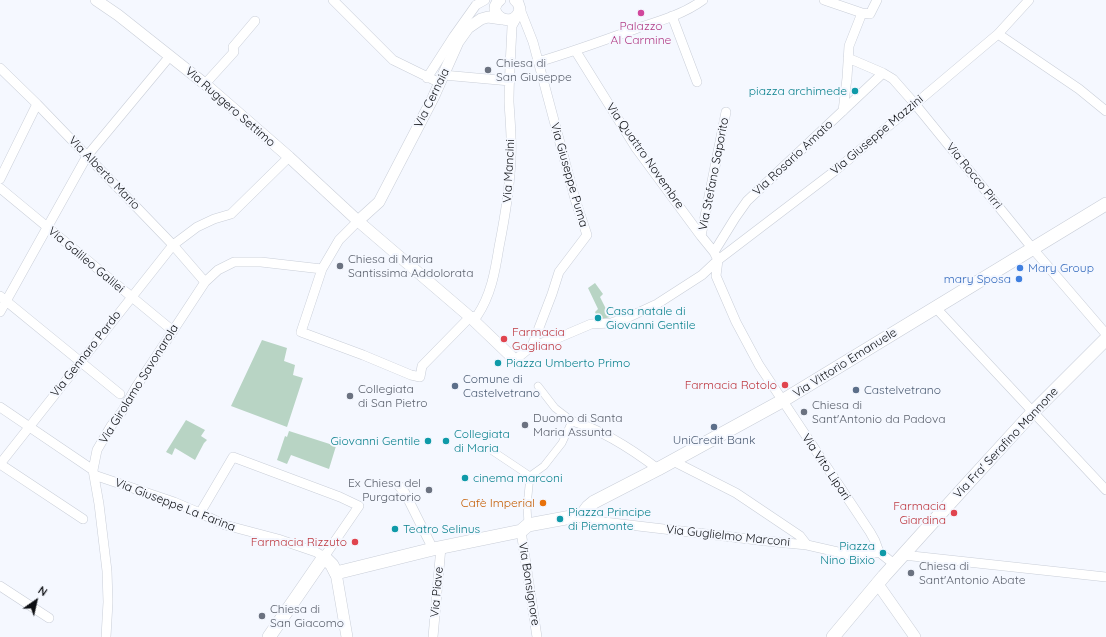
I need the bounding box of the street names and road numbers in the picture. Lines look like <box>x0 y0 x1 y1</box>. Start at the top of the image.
street label: Via Ruggero Settimo <box>182 64 278 150</box>
street label: Via Cernaia <box>411 66 453 130</box>
street label: Via Giuseppe Mazzini <box>828 92 926 178</box>
street label: Via Quattro Novembre <box>603 100 687 212</box>
street label: Via Stefano Saporito <box>696 116 732 232</box>
street label: Via Rosario Amato <box>750 117 836 199</box>
street label: Via Giuseppe Puma <box>547 121 591 229</box>
street label: Via Alberto Mario <box>65 133 143 213</box>
street label: Via Mancini <box>500 139 518 203</box>
street label: Via Rocco Pirri <box>943 140 1005 212</box>
street label: Via Galileo Galilei <box>45 224 127 296</box>
street label: Via Gennaro Pardo <box>48 308 124 400</box>
street label: Via Girolamo Savonarola <box>96 322 182 446</box>
street label: Via Vittorio Emanuele <box>790 325 900 401</box>
street label: Via Fra' Serafino Mannone <box>951 384 1061 502</box>
street label: Via Vito Lipari <box>799 431 853 503</box>
street label: Via Giuseppe La Farina <box>113 475 237 535</box>
street label: Via Guglielmo Marconi <box>665 522 791 550</box>
street label: Via Bonsignore <box>515 541 543 627</box>
street label: Via Piave <box>428 566 446 618</box>

